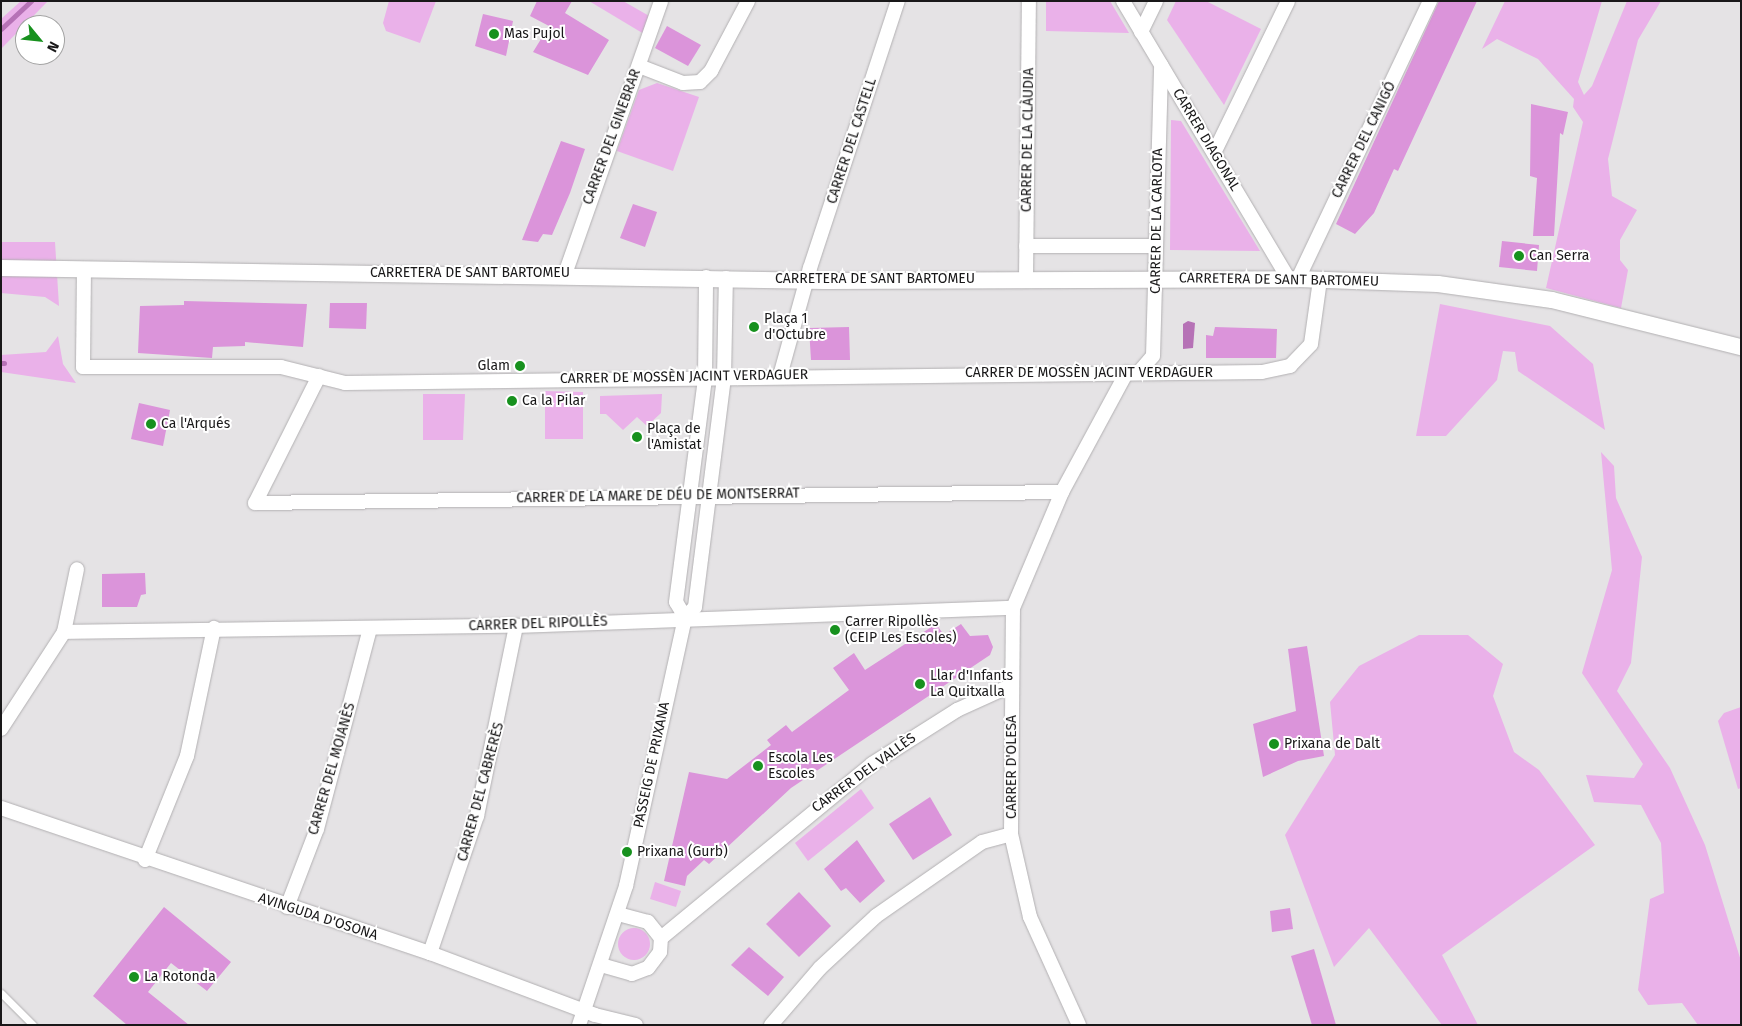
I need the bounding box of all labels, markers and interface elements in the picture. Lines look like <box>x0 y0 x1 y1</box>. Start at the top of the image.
north arrow <box>15 15 65 65</box>
place label: Mas Pujol <box>504 26 565 42</box>
marker: Mas Pujol <box>488 28 500 40</box>
text: N <box>43 39 62 55</box>
street label: CARRER DEL GINEBRAR <box>580 67 644 207</box>
street label: CARRER DE LA CLÀUDIA <box>1018 68 1038 212</box>
street label: CARRER DEL CASTELL <box>824 76 880 206</box>
street label: CARRER DEL CANIGÓ <box>1328 79 1400 201</box>
street label: CARRER DIAGONAL <box>1169 86 1243 194</box>
street label: CARRER DE LA CARLOTA <box>1147 148 1167 294</box>
place label: Can Serra <box>1529 248 1589 264</box>
marker: Can Serra <box>1513 250 1525 262</box>
street label: CARRETERA DE SANT BARTOMEU <box>370 265 570 281</box>
street label: CARRETERA DE SANT BARTOMEU <box>1179 270 1379 290</box>
street label: CARRETERA DE SANT BARTOMEU <box>775 271 975 287</box>
place label: Plaça 1 d'Octubre <box>764 311 826 344</box>
marker: Plaça 1 d'Octubre <box>748 321 760 333</box>
place label: Glam <box>478 358 510 374</box>
marker: Glam <box>514 360 526 372</box>
street label: CARRER DE MOSSÈN JACINT VERDAGUER <box>965 365 1213 381</box>
street label: CARRER DE MOSSÈN JACINT VERDAGUER <box>560 366 808 388</box>
place label: Ca la Pilar <box>522 393 586 409</box>
marker: Ca la Pilar <box>506 395 518 407</box>
place label: Ca l'Arqués <box>161 416 230 432</box>
marker: Ca l'Arqués <box>145 418 157 430</box>
place label: Plaça de l'Amistat <box>647 421 702 454</box>
marker: Plaça de l'Amistat <box>631 431 643 443</box>
street label: CARRER DE LA MARE DE DÉU DE MONTSERRAT <box>516 485 800 507</box>
street label: CARRER DEL RIPOLLÈS <box>468 613 608 635</box>
place label: Carrer Ripollès (CEIP Les Escoles) <box>845 614 957 646</box>
marker: Carrer Ripollès (CEIP Les Escoles) <box>829 624 841 636</box>
place label: Llar d'Infants La Quitxalla <box>930 668 1013 700</box>
marker: Llar d'Infants La Quitxalla <box>914 678 926 690</box>
street label: PASSEIG DE PRIXANA <box>630 700 674 830</box>
street label: CARRER DEL MOIANÈS <box>305 701 359 837</box>
street label: CARRER D'OLESA <box>1004 715 1020 819</box>
street label: CARRER DEL CABRERÈS <box>454 721 508 863</box>
street label: CARRER DEL VALLÈS <box>809 730 919 816</box>
place label: Prixana de Dalt <box>1284 736 1380 752</box>
marker: Prixana de Dalt <box>1268 738 1280 750</box>
place label: Escola Les Escoles <box>768 750 833 782</box>
marker: Escola Les Escoles <box>752 760 764 772</box>
place label: Prixana (Gurb) <box>637 844 728 860</box>
marker: Prixana (Gurb) <box>621 846 633 858</box>
street label: AVINGUDA D'OSONA <box>256 890 380 944</box>
place label: La Rotonda <box>144 969 216 985</box>
marker: La Rotonda <box>128 971 140 983</box>

